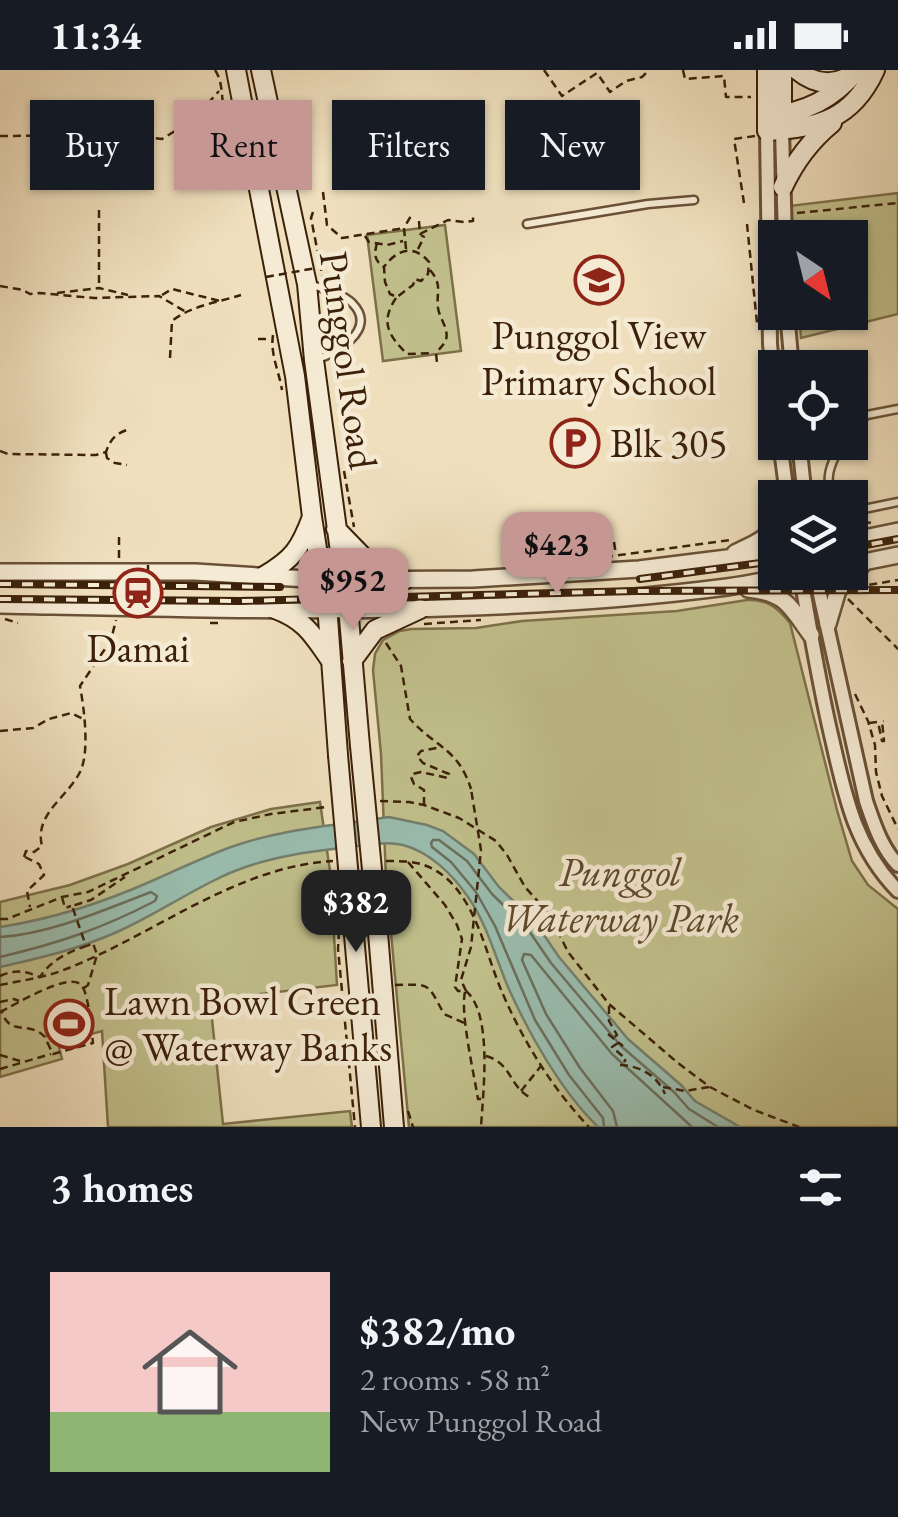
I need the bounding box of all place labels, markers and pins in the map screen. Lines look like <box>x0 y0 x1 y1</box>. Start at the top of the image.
school or university icon: Punggol View Primary School <box>573 254 625 306</box>
place label: Punggol View Primary School <box>481 309 717 407</box>
parking icon: Blk 305 <box>549 417 601 469</box>
place label: Blk 305 <box>610 417 727 469</box>
pin: $423 <box>498 512 616 597</box>
pin: $952 <box>294 548 412 633</box>
station icon: Damai <box>112 567 164 619</box>
place label: Damai <box>87 622 190 674</box>
pin: $382 <box>297 870 415 955</box>
place label: Lawn Bowl Green @ Waterway Banks <box>104 975 392 1073</box>
sports icon: Lawn Bowl Green @ Waterway Banks <box>43 998 95 1050</box>

